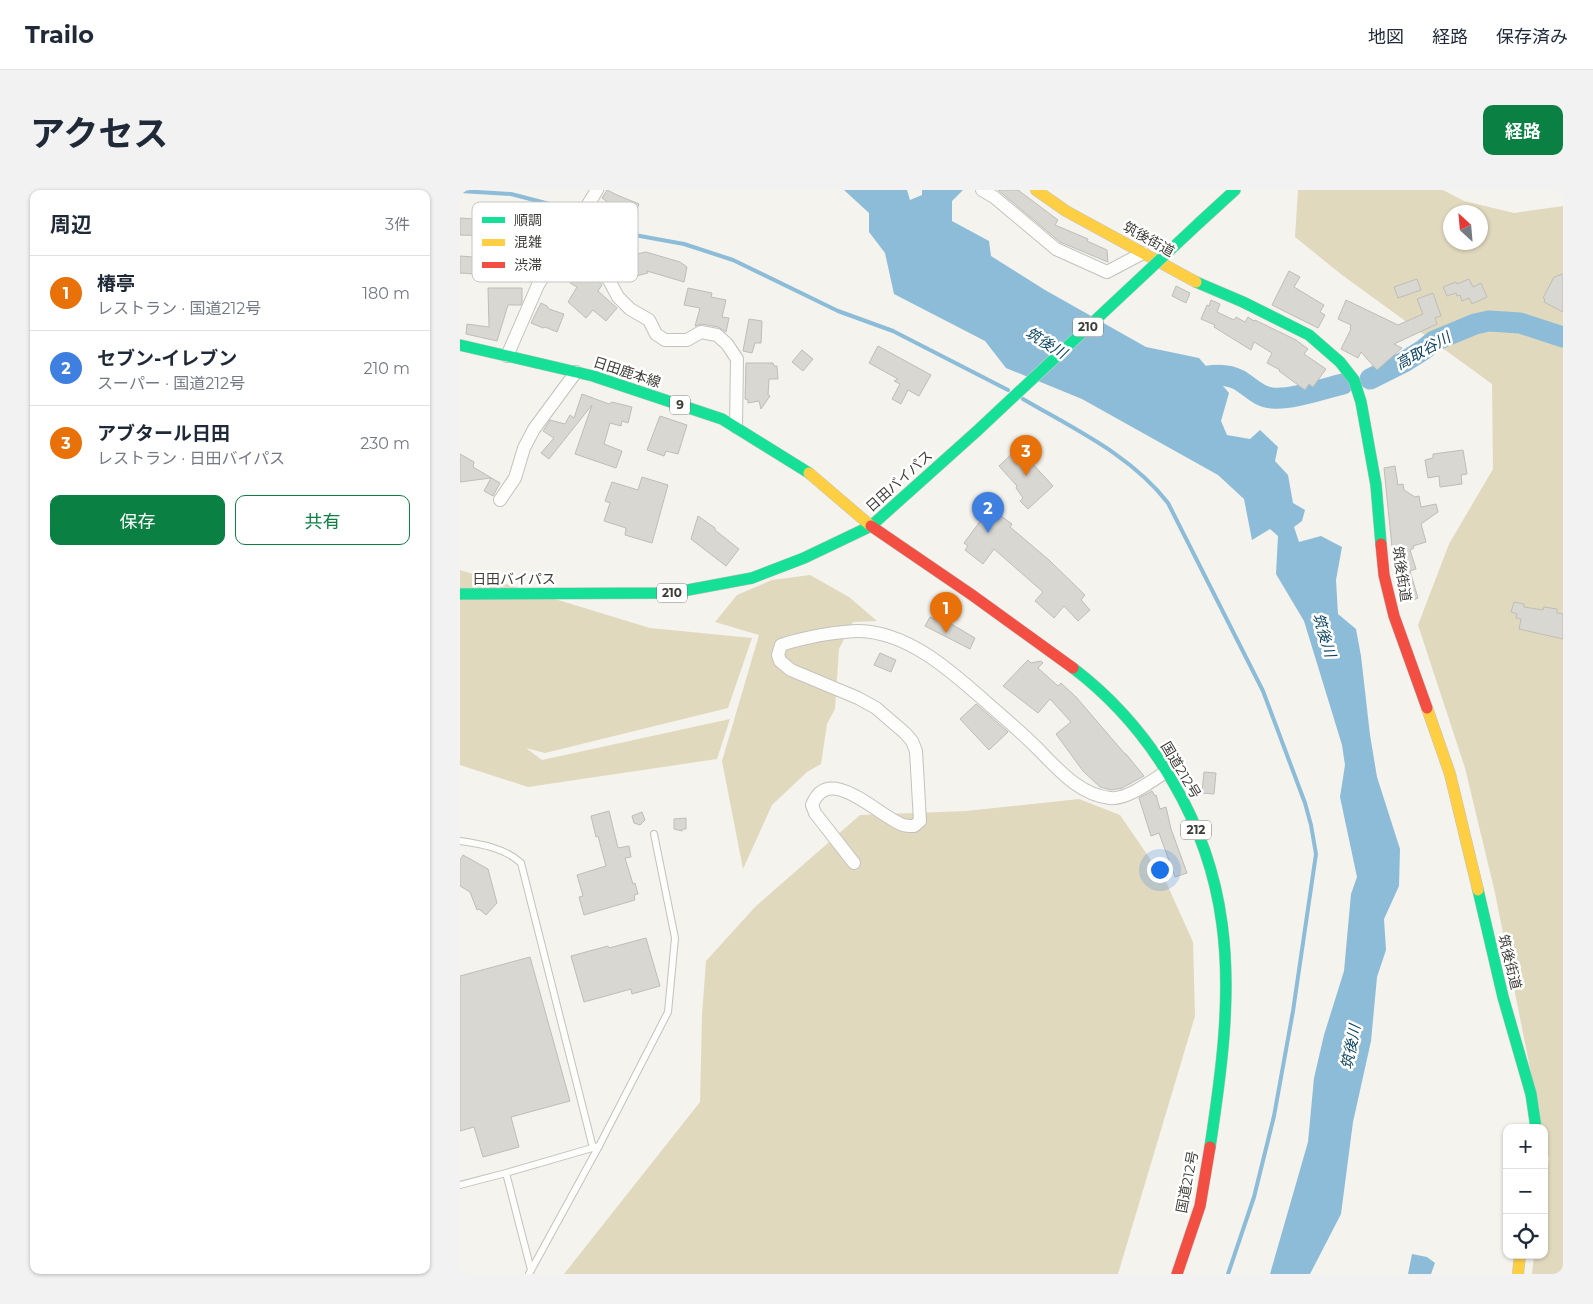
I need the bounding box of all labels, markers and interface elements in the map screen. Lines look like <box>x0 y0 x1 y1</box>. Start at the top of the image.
text: Trailo <box>25 20 94 49</box>
text: 地図 <box>1368 26 1404 48</box>
text: 経路 <box>1432 26 1468 48</box>
text: 保存済み <box>1496 26 1568 48</box>
button: 経路 <box>1483 105 1563 155</box>
text: アクセス <box>30 112 168 155</box>
legend <box>472 202 638 282</box>
north arrow <box>1443 205 1488 250</box>
text: 順調 <box>514 211 542 229</box>
text: 周辺 <box>50 212 92 237</box>
text: 3件 <box>385 215 410 234</box>
street label: 筑後街道 <box>1120 218 1178 260</box>
text: 混雑 <box>514 233 542 251</box>
text: 渋滞 <box>514 256 542 274</box>
text: 椿亭 <box>97 272 135 295</box>
text: 1 <box>63 284 69 303</box>
text: 180 m <box>362 284 410 303</box>
text: レストラン · 国道212号 <box>97 299 261 318</box>
road number: 210 <box>1073 318 1103 336</box>
water label: 筑後川 <box>1022 323 1072 363</box>
water label: 高取谷川 <box>1392 327 1455 373</box>
text: セブン-イレブン <box>97 347 237 370</box>
street label: 日田鹿本線 <box>591 353 663 391</box>
text: 2 <box>61 359 71 378</box>
text: 210 m <box>363 359 410 378</box>
text: スーパー · 国道212号 <box>97 374 245 393</box>
road number: 9 <box>670 396 690 414</box>
text: アブタール日田 <box>97 422 230 445</box>
text: 3 <box>61 434 71 453</box>
text: 230 m <box>360 434 410 453</box>
pin: 3 <box>1010 435 1042 476</box>
street label: 日田バイパス <box>862 446 936 516</box>
text: レストラン · 日田バイパス <box>97 449 285 468</box>
pin: 2 <box>972 492 1004 533</box>
button: 保存 <box>50 495 225 545</box>
button: 共有 <box>235 495 410 545</box>
street label: 筑後街道 <box>1389 545 1415 603</box>
street label: 日田バイパス <box>472 570 556 588</box>
road number: 210 <box>657 583 687 602</box>
pin: 1 <box>930 592 962 633</box>
water label: 筑後川 <box>1309 611 1341 661</box>
street label: 国道212号 <box>1157 738 1205 802</box>
road number: 212 <box>1181 820 1211 840</box>
your location <box>1147 857 1173 883</box>
street label: 筑後街道 <box>1494 933 1526 991</box>
water label: 筑後川 <box>1337 1021 1365 1071</box>
map controls <box>1503 1124 1548 1259</box>
button: + <box>1503 1124 1548 1169</box>
street label: 国道212号 <box>1172 1149 1202 1215</box>
button: − <box>1503 1169 1548 1214</box>
button: locate <box>1503 1214 1548 1259</box>

